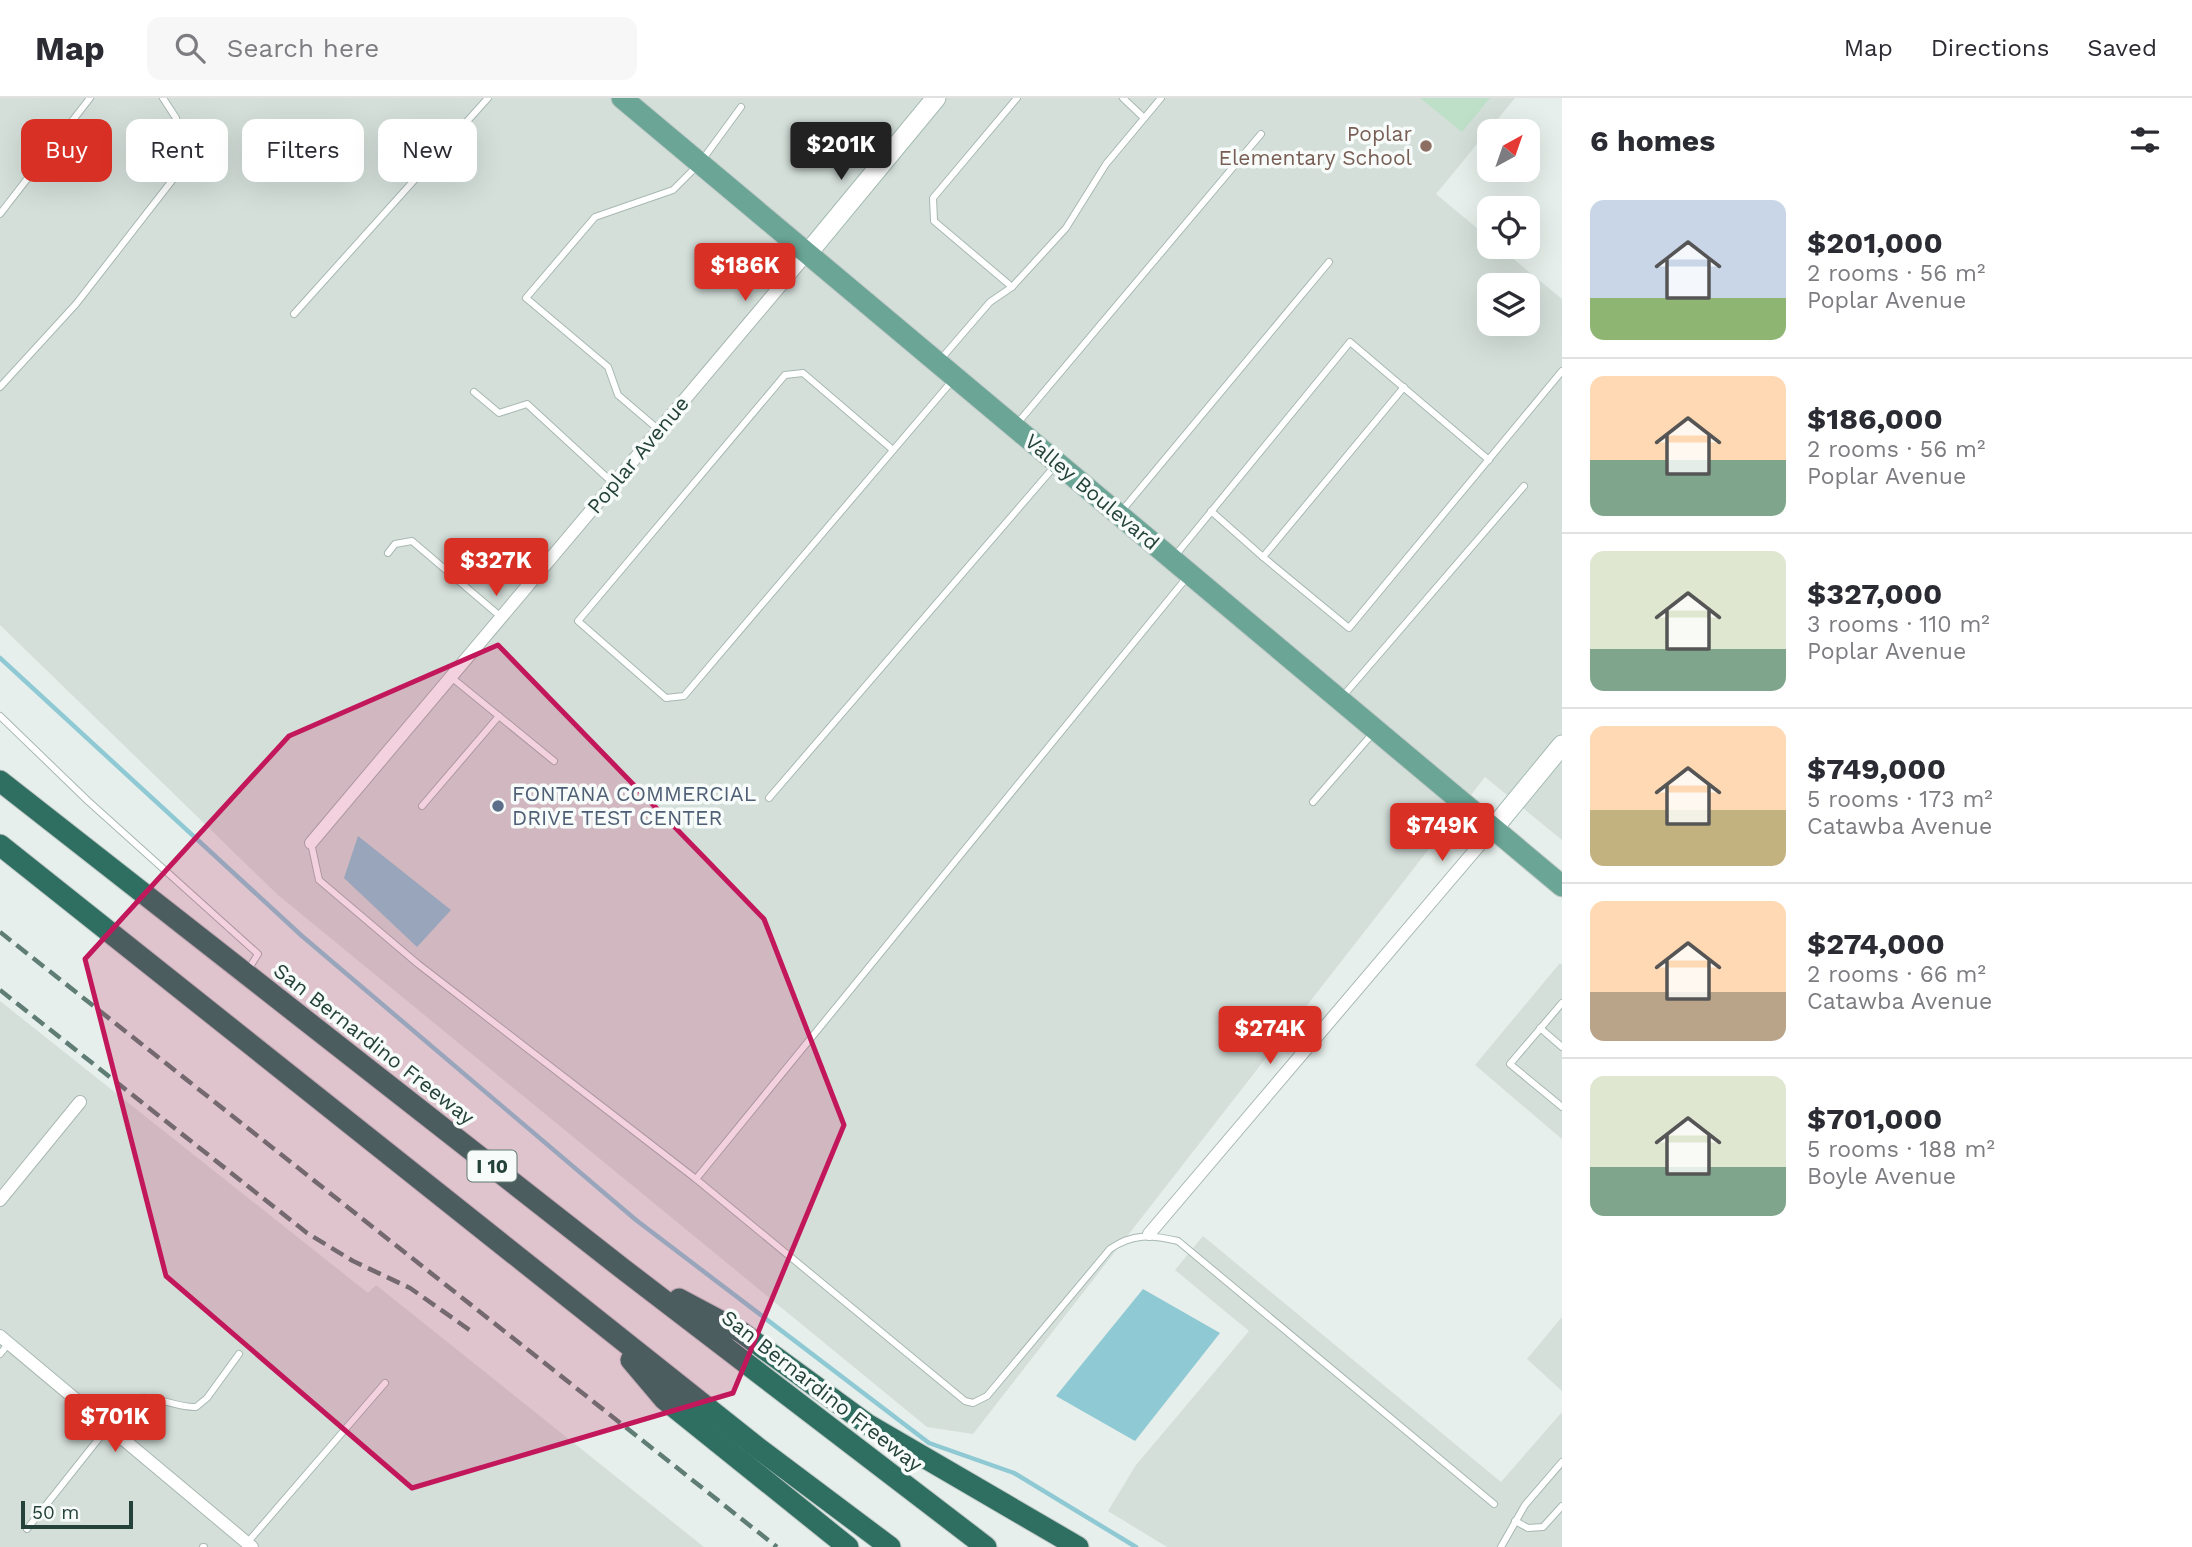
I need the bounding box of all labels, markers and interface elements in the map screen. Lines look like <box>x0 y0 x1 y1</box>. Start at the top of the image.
search box <box>147 17 637 80</box>
text: Map <box>35 29 105 68</box>
icon: search <box>171 29 209 67</box>
text: Search here <box>227 33 379 63</box>
text: Map <box>1844 34 1893 62</box>
text: Directions <box>1931 34 2049 62</box>
text: Saved <box>2087 34 2157 62</box>
chip: Buy <box>21 119 112 182</box>
chip: Rent <box>126 119 228 182</box>
chip: Filters <box>242 119 364 182</box>
chip: New <box>378 119 477 182</box>
north arrow <box>1477 119 1540 182</box>
map controls <box>1477 119 1540 336</box>
place label: Poplar Elementary School <box>1219 121 1413 170</box>
icon: filters <box>2126 121 2164 159</box>
pin: $201K <box>792 122 890 182</box>
text: 6 homes <box>1590 123 1715 158</box>
text: $201K <box>806 131 876 158</box>
marker: Poplar Elementary School <box>1418 138 1434 154</box>
button: locate <box>1477 196 1540 259</box>
text: $201,000 <box>1807 225 1943 260</box>
icon: home <box>1646 228 1730 312</box>
pin: $186K <box>696 244 794 303</box>
text: $186K <box>710 252 780 279</box>
text: 2 rooms · 56 m² <box>1807 260 1985 287</box>
button: layers <box>1477 273 1540 336</box>
text: Poplar Avenue <box>1807 287 1966 314</box>
street label: Poplar Avenue <box>581 391 694 518</box>
text: $186,000 <box>1807 401 1943 436</box>
icon: home <box>1646 404 1730 488</box>
street label: Valley Boulevard <box>1020 428 1165 555</box>
text: 2 rooms · 56 m² <box>1807 436 1985 463</box>
text: Poplar Avenue <box>1807 463 1966 490</box>
pin: $327K <box>447 538 545 598</box>
text: $327K <box>460 547 532 574</box>
text: $327,000 <box>1807 576 1942 611</box>
icon: home <box>1646 579 1730 663</box>
text: 3 rooms · 110 m² <box>1807 611 1990 638</box>
text: Poplar Avenue <box>1807 638 1966 665</box>
text: $749,000 <box>1807 751 1946 786</box>
icon: home <box>1646 754 1730 838</box>
place label: FONTANA COMMERCIAL DRIVE TEST CENTER <box>512 781 756 830</box>
text: 5 rooms · 173 m² <box>1807 786 1993 813</box>
marker: FONTANA COMMERCIAL DRIVE TEST CENTER <box>490 798 506 814</box>
pin: $749K <box>1393 804 1491 863</box>
text: $749K <box>1406 812 1478 839</box>
text: Catawba Avenue <box>1807 813 1992 840</box>
text: $274,000 <box>1807 926 1945 961</box>
icon: home <box>1646 929 1730 1013</box>
street label: San Bernardino Freeway <box>269 957 480 1130</box>
text: 2 rooms · 66 m² <box>1807 961 1986 988</box>
text: Catawba Avenue <box>1807 988 1992 1015</box>
pin: $274K <box>1221 1006 1319 1066</box>
text: $274K <box>1235 1015 1305 1042</box>
text: $701,000 <box>1807 1101 1942 1136</box>
icon: home <box>1646 1104 1730 1188</box>
text: 5 rooms · 188 m² <box>1807 1136 1995 1163</box>
road number: I 10 <box>468 1150 516 1182</box>
text: Boyle Avenue <box>1807 1163 1956 1190</box>
street label: San Bernardino Freeway <box>717 1304 928 1477</box>
pin: $701K <box>66 1394 164 1454</box>
text: $701K <box>81 1403 149 1430</box>
scale bar <box>21 1498 133 1530</box>
text: 50 m <box>32 1501 79 1524</box>

